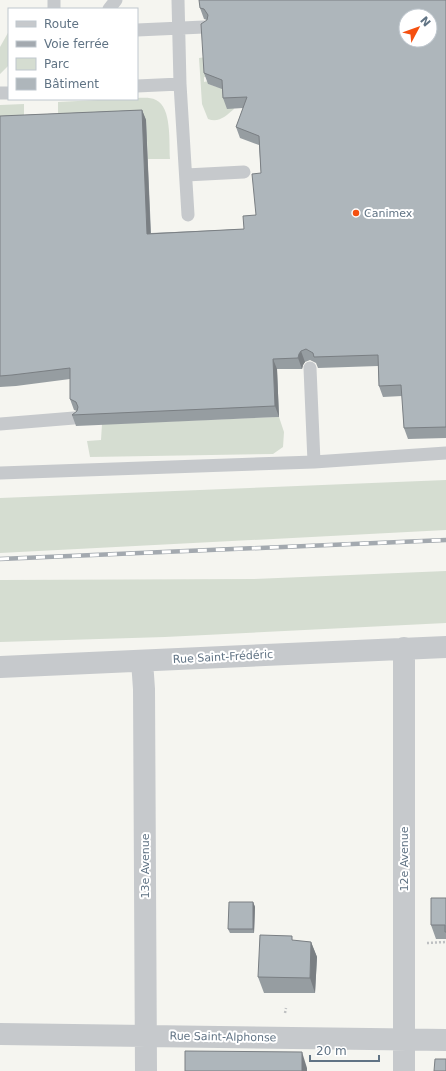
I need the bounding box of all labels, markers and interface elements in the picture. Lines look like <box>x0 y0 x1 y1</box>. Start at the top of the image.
legend <box>8 8 138 100</box>
north arrow <box>398 8 438 48</box>
text: N <box>417 14 433 30</box>
text: Route <box>44 17 79 31</box>
text: Voie ferrée <box>44 37 109 51</box>
text: Parc <box>44 57 69 71</box>
text: Bâtiment <box>44 77 99 91</box>
place label: Canimex <box>364 207 413 220</box>
marker: Canimex <box>351 208 361 218</box>
street label: Rue Saint-Frédéric <box>173 648 273 666</box>
street label: 12e Avenue <box>398 826 411 892</box>
street label: 13e Avenue <box>139 833 152 899</box>
street label: Rue Saint-Alphonse <box>169 1030 277 1044</box>
scale bar <box>310 1037 379 1063</box>
text: 20 m <box>316 1044 347 1058</box>

